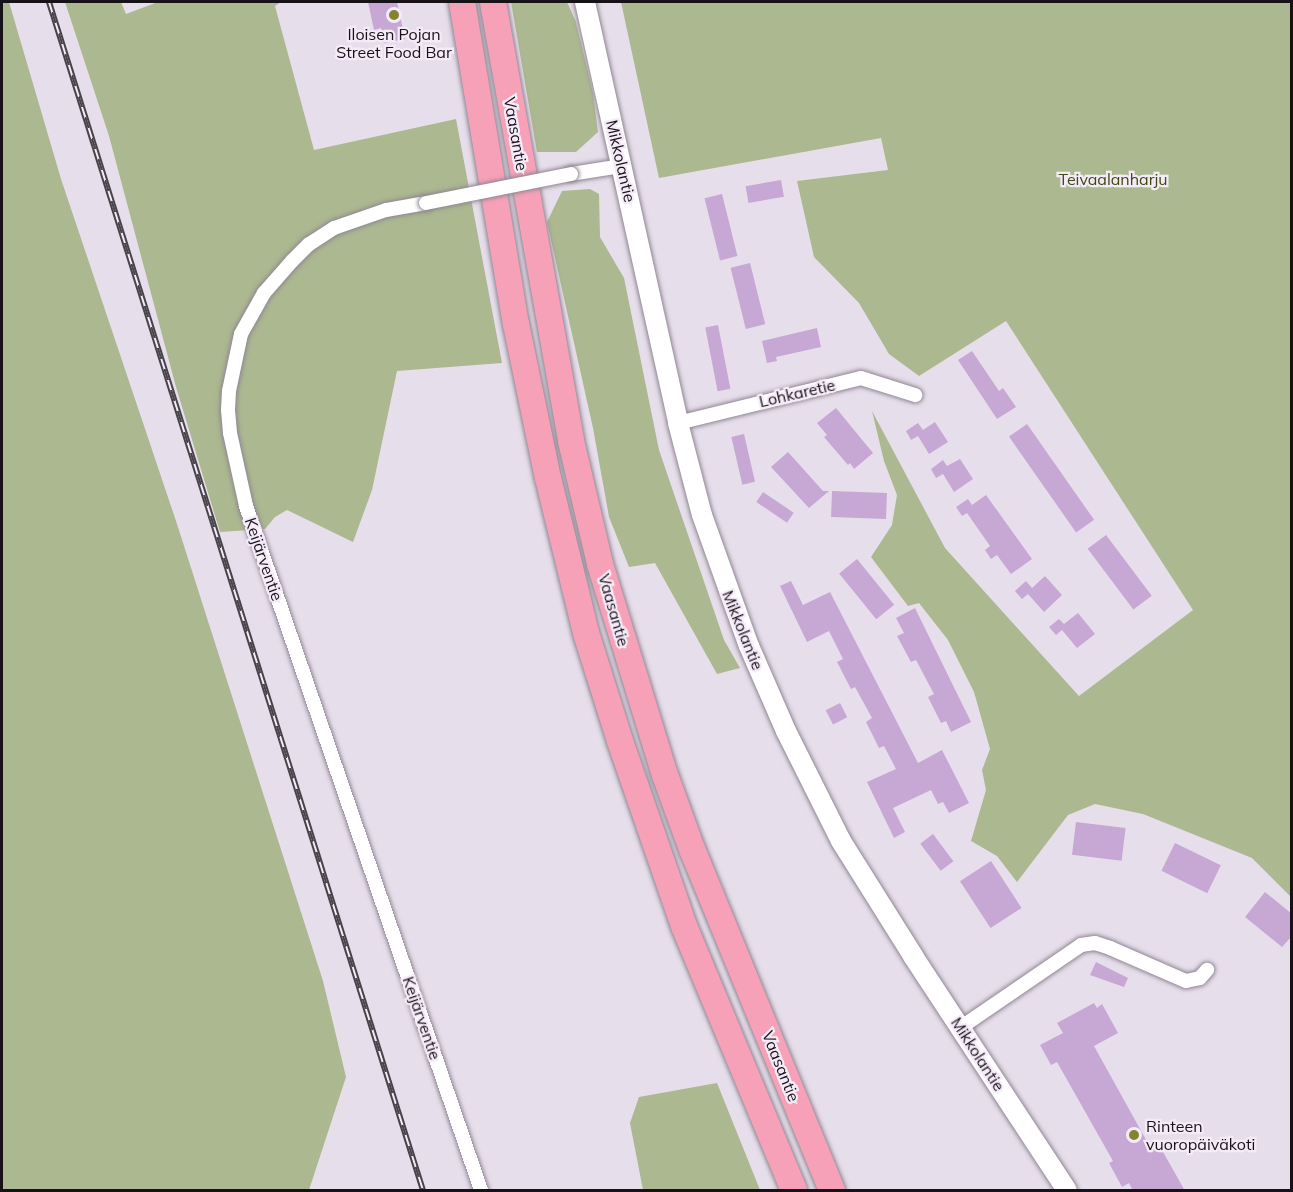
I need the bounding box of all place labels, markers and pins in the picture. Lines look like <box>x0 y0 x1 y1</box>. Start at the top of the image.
marker: Iloisen Pojan Street Food Bar <box>387 8 401 22</box>
place label: Iloisen Pojan Street Food Bar <box>336 24 452 62</box>
place label: Rinteen vuoropäiväkoti <box>1146 1116 1255 1154</box>
marker: Rinteen vuoropäiväkoti <box>1127 1128 1141 1142</box>

